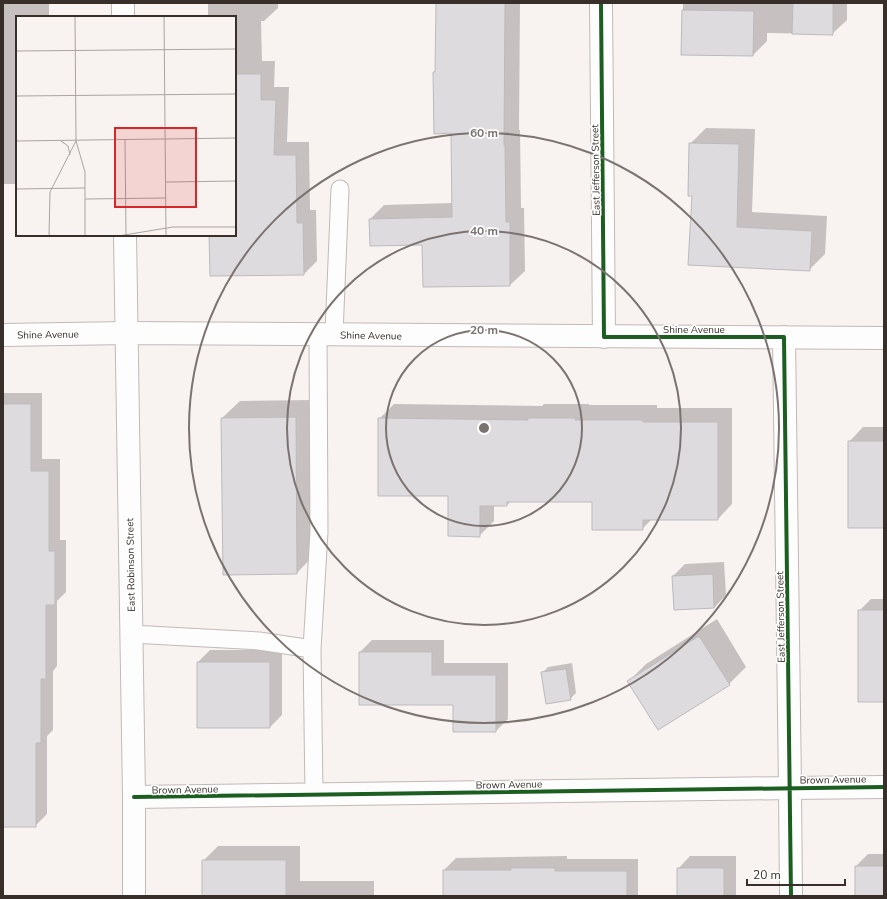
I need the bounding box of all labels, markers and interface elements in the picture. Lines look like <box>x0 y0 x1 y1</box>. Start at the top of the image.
inset map <box>16 16 236 236</box>
street label: East Jefferson Street <box>588 124 604 216</box>
text: 60 m <box>470 125 498 141</box>
text: 40 m <box>470 223 498 239</box>
text: 20 m <box>470 322 498 338</box>
street label: Shine Avenue <box>663 323 725 337</box>
street label: Shine Avenue <box>17 327 79 343</box>
street label: Shine Avenue <box>340 328 402 344</box>
centre of rings <box>477 421 491 435</box>
street label: East Robinson Street <box>123 517 139 612</box>
street label: East Jefferson Street <box>773 571 789 663</box>
street label: Brown Avenue <box>800 772 866 788</box>
street label: Brown Avenue <box>476 777 542 793</box>
street label: Brown Avenue <box>152 782 218 798</box>
scale bar <box>747 861 845 887</box>
text: 20 m <box>753 867 781 883</box>

